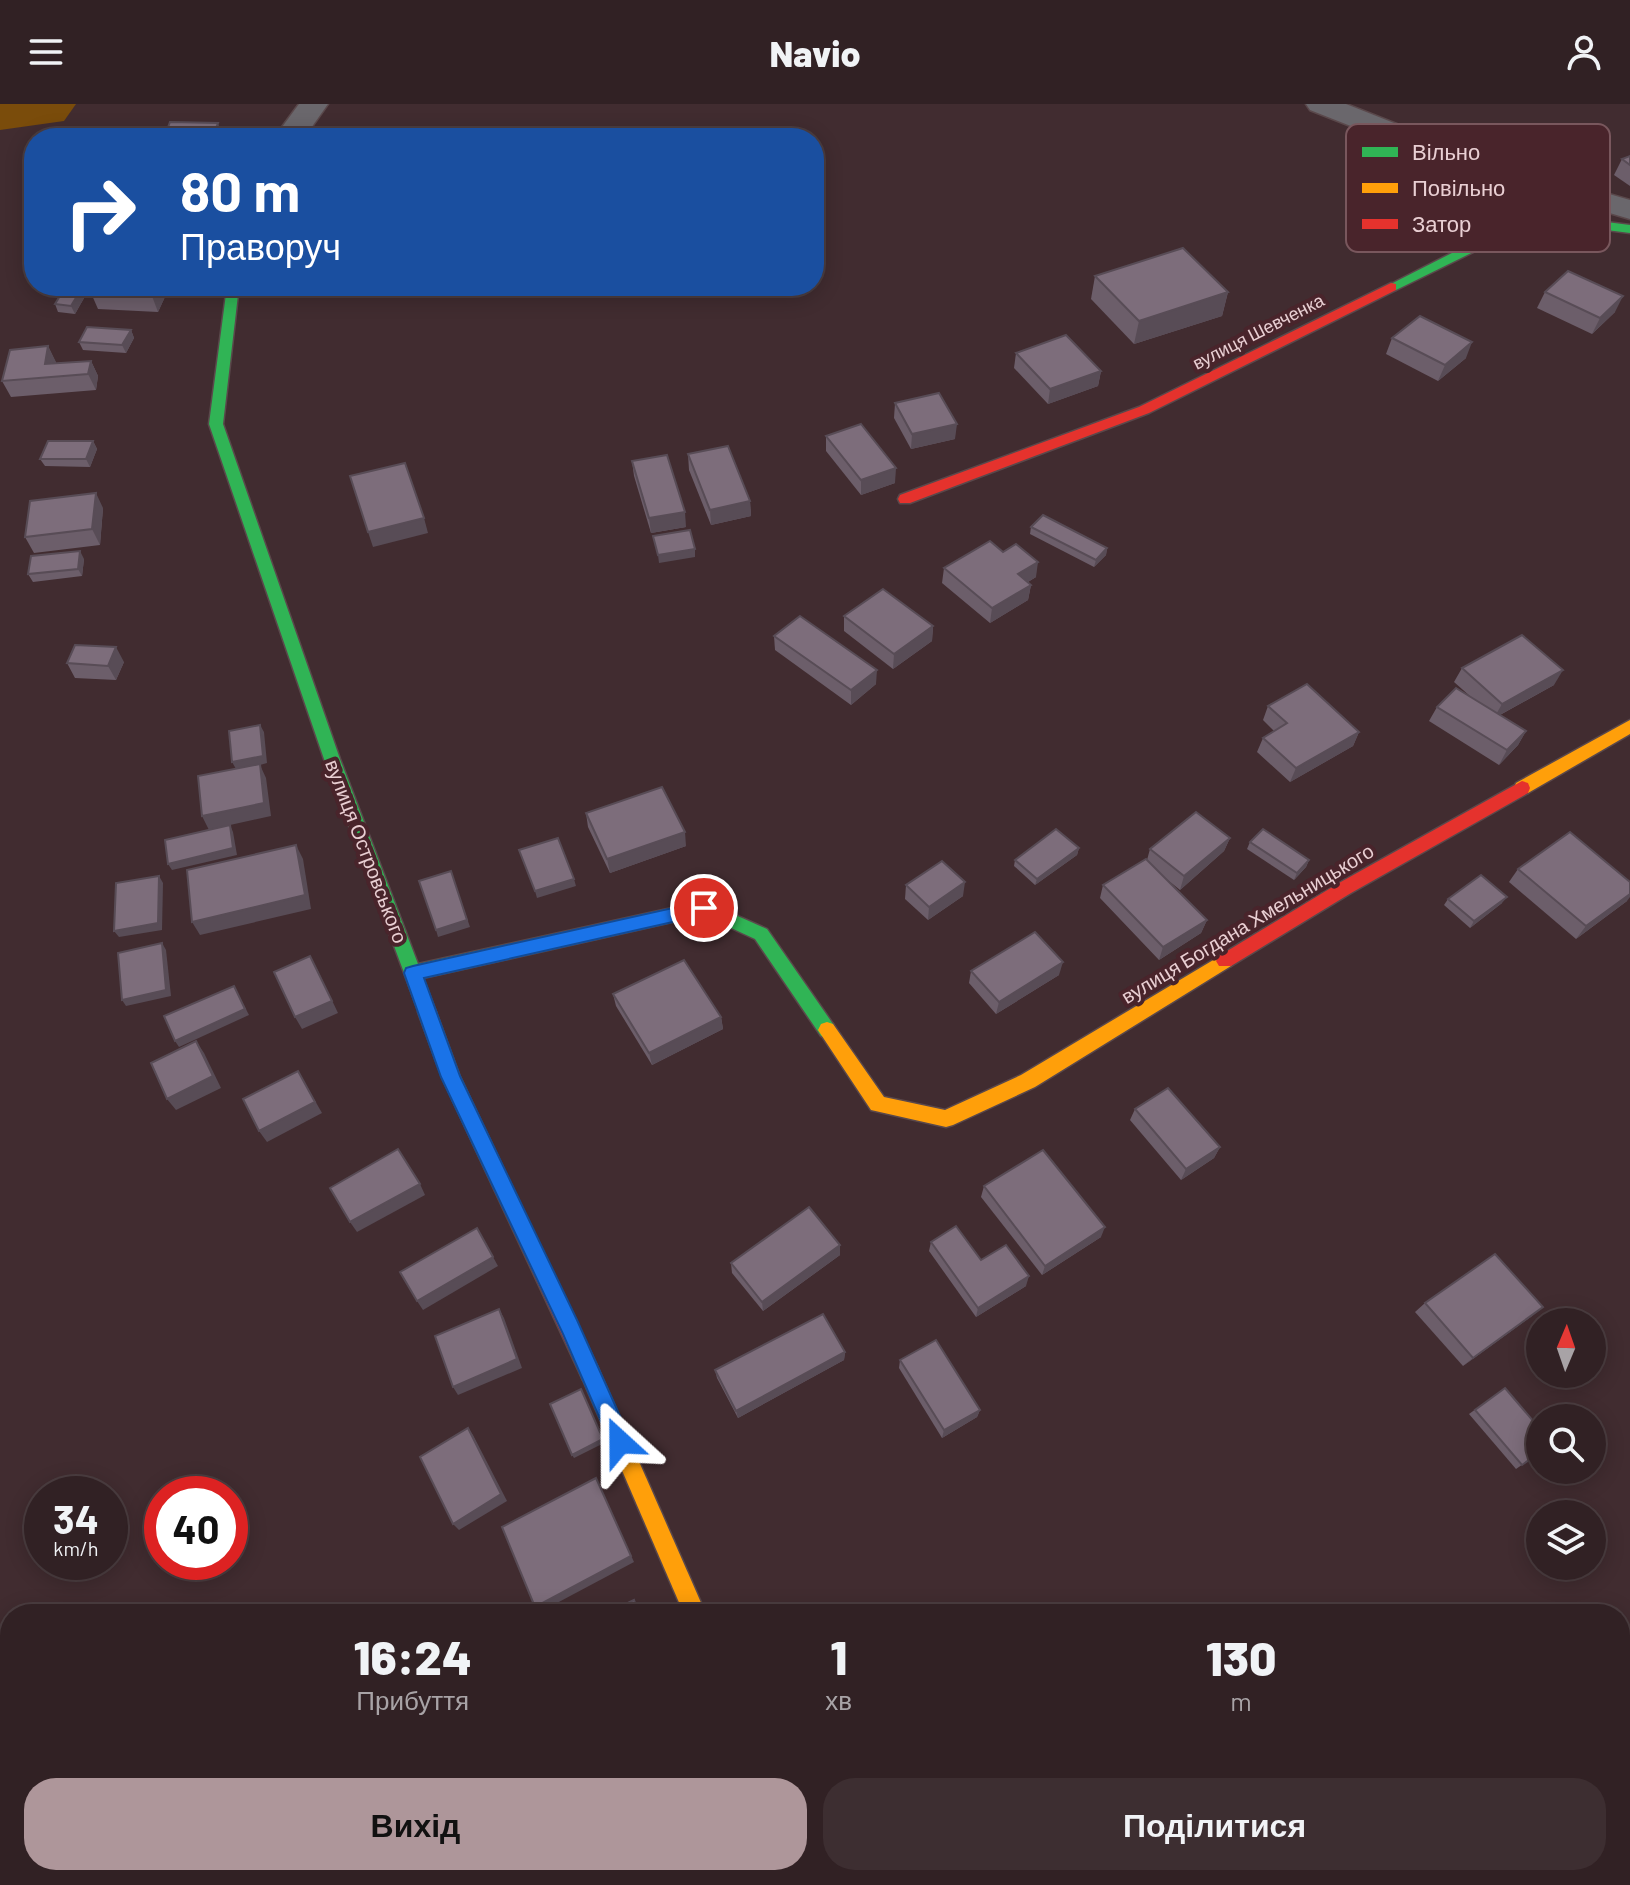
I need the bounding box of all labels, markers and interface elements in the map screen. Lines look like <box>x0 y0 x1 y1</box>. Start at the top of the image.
icon: menu <box>24 30 68 74</box>
icon: person <box>1562 30 1606 74</box>
text: Navio <box>769 31 861 74</box>
legend <box>1346 124 1610 252</box>
text: Вільно <box>1412 138 1480 164</box>
text: 80 m <box>180 156 300 223</box>
icon: right <box>48 160 152 264</box>
text: Повільно <box>1412 174 1505 200</box>
text: Затор <box>1412 210 1471 237</box>
text: Праворуч <box>180 224 341 267</box>
street label: вулиця Шевченка <box>1188 288 1328 374</box>
street label: вулиця Островського <box>321 756 413 946</box>
street label: вулиця Богдана Хмельницького <box>1116 838 1378 1008</box>
pin <box>670 874 738 942</box>
icon: arrive <box>682 886 726 930</box>
north arrow <box>1526 1308 1606 1388</box>
map controls <box>1526 1308 1606 1580</box>
position arrow <box>578 1400 662 1484</box>
button: search <box>1526 1404 1606 1484</box>
speed limit sign: 40 <box>144 1476 248 1580</box>
text: 34 <box>53 1494 99 1542</box>
button: layers <box>1526 1500 1606 1580</box>
text: km/h <box>53 1536 99 1560</box>
text: 16:24 <box>354 1627 472 1685</box>
text: 1 <box>830 1627 847 1685</box>
text: 130 <box>1206 1628 1276 1686</box>
text: Прибуття <box>356 1684 469 1715</box>
text: хв <box>825 1684 852 1715</box>
text: m <box>1230 1685 1252 1716</box>
button: Вихід <box>24 1778 807 1870</box>
button: Поділитися <box>823 1778 1606 1870</box>

